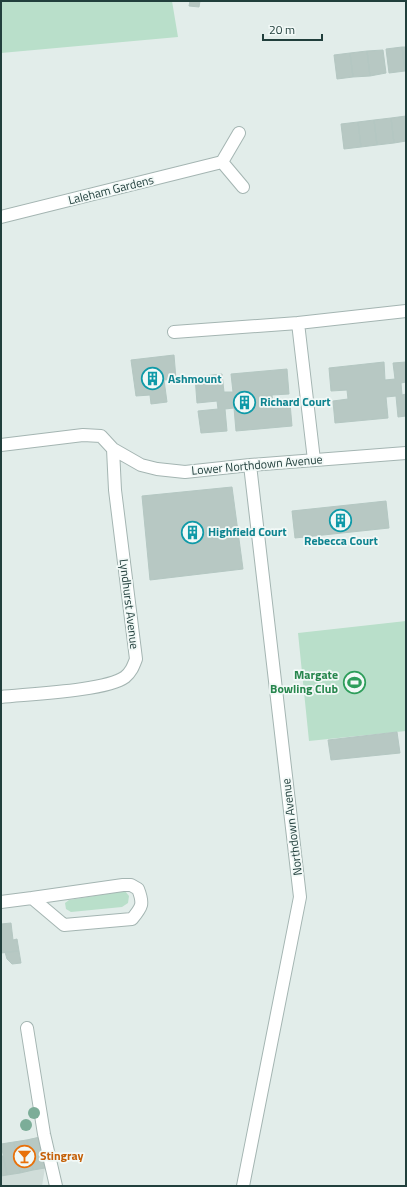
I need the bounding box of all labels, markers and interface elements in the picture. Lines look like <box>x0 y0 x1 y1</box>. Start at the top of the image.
scale bar <box>263 16 322 42</box>
text: 20 m <box>269 20 295 39</box>
street label: Laleham Gardens <box>66 170 156 209</box>
building icon: Ashmount <box>139 366 165 392</box>
place label: Ashmount <box>168 369 222 388</box>
building icon: Richard Court <box>232 389 258 415</box>
place label: Richard Court <box>260 392 331 411</box>
street label: Lower Northdown Avenue <box>191 449 323 480</box>
building icon: Rebecca Court <box>328 507 354 533</box>
building icon: Highfield Court <box>179 519 205 545</box>
place label: Highfield Court <box>208 522 287 541</box>
place label: Rebecca Court <box>304 531 379 550</box>
street label: Lyndhurst Avenue <box>115 558 144 650</box>
place label: Margate Bowling Club <box>270 665 338 698</box>
sports icon: Margate Bowling Club <box>341 669 367 695</box>
street label: Northdown Avenue <box>276 777 307 877</box>
bar icon: Stingray <box>11 1143 37 1169</box>
place label: Stingray <box>40 1146 84 1165</box>

